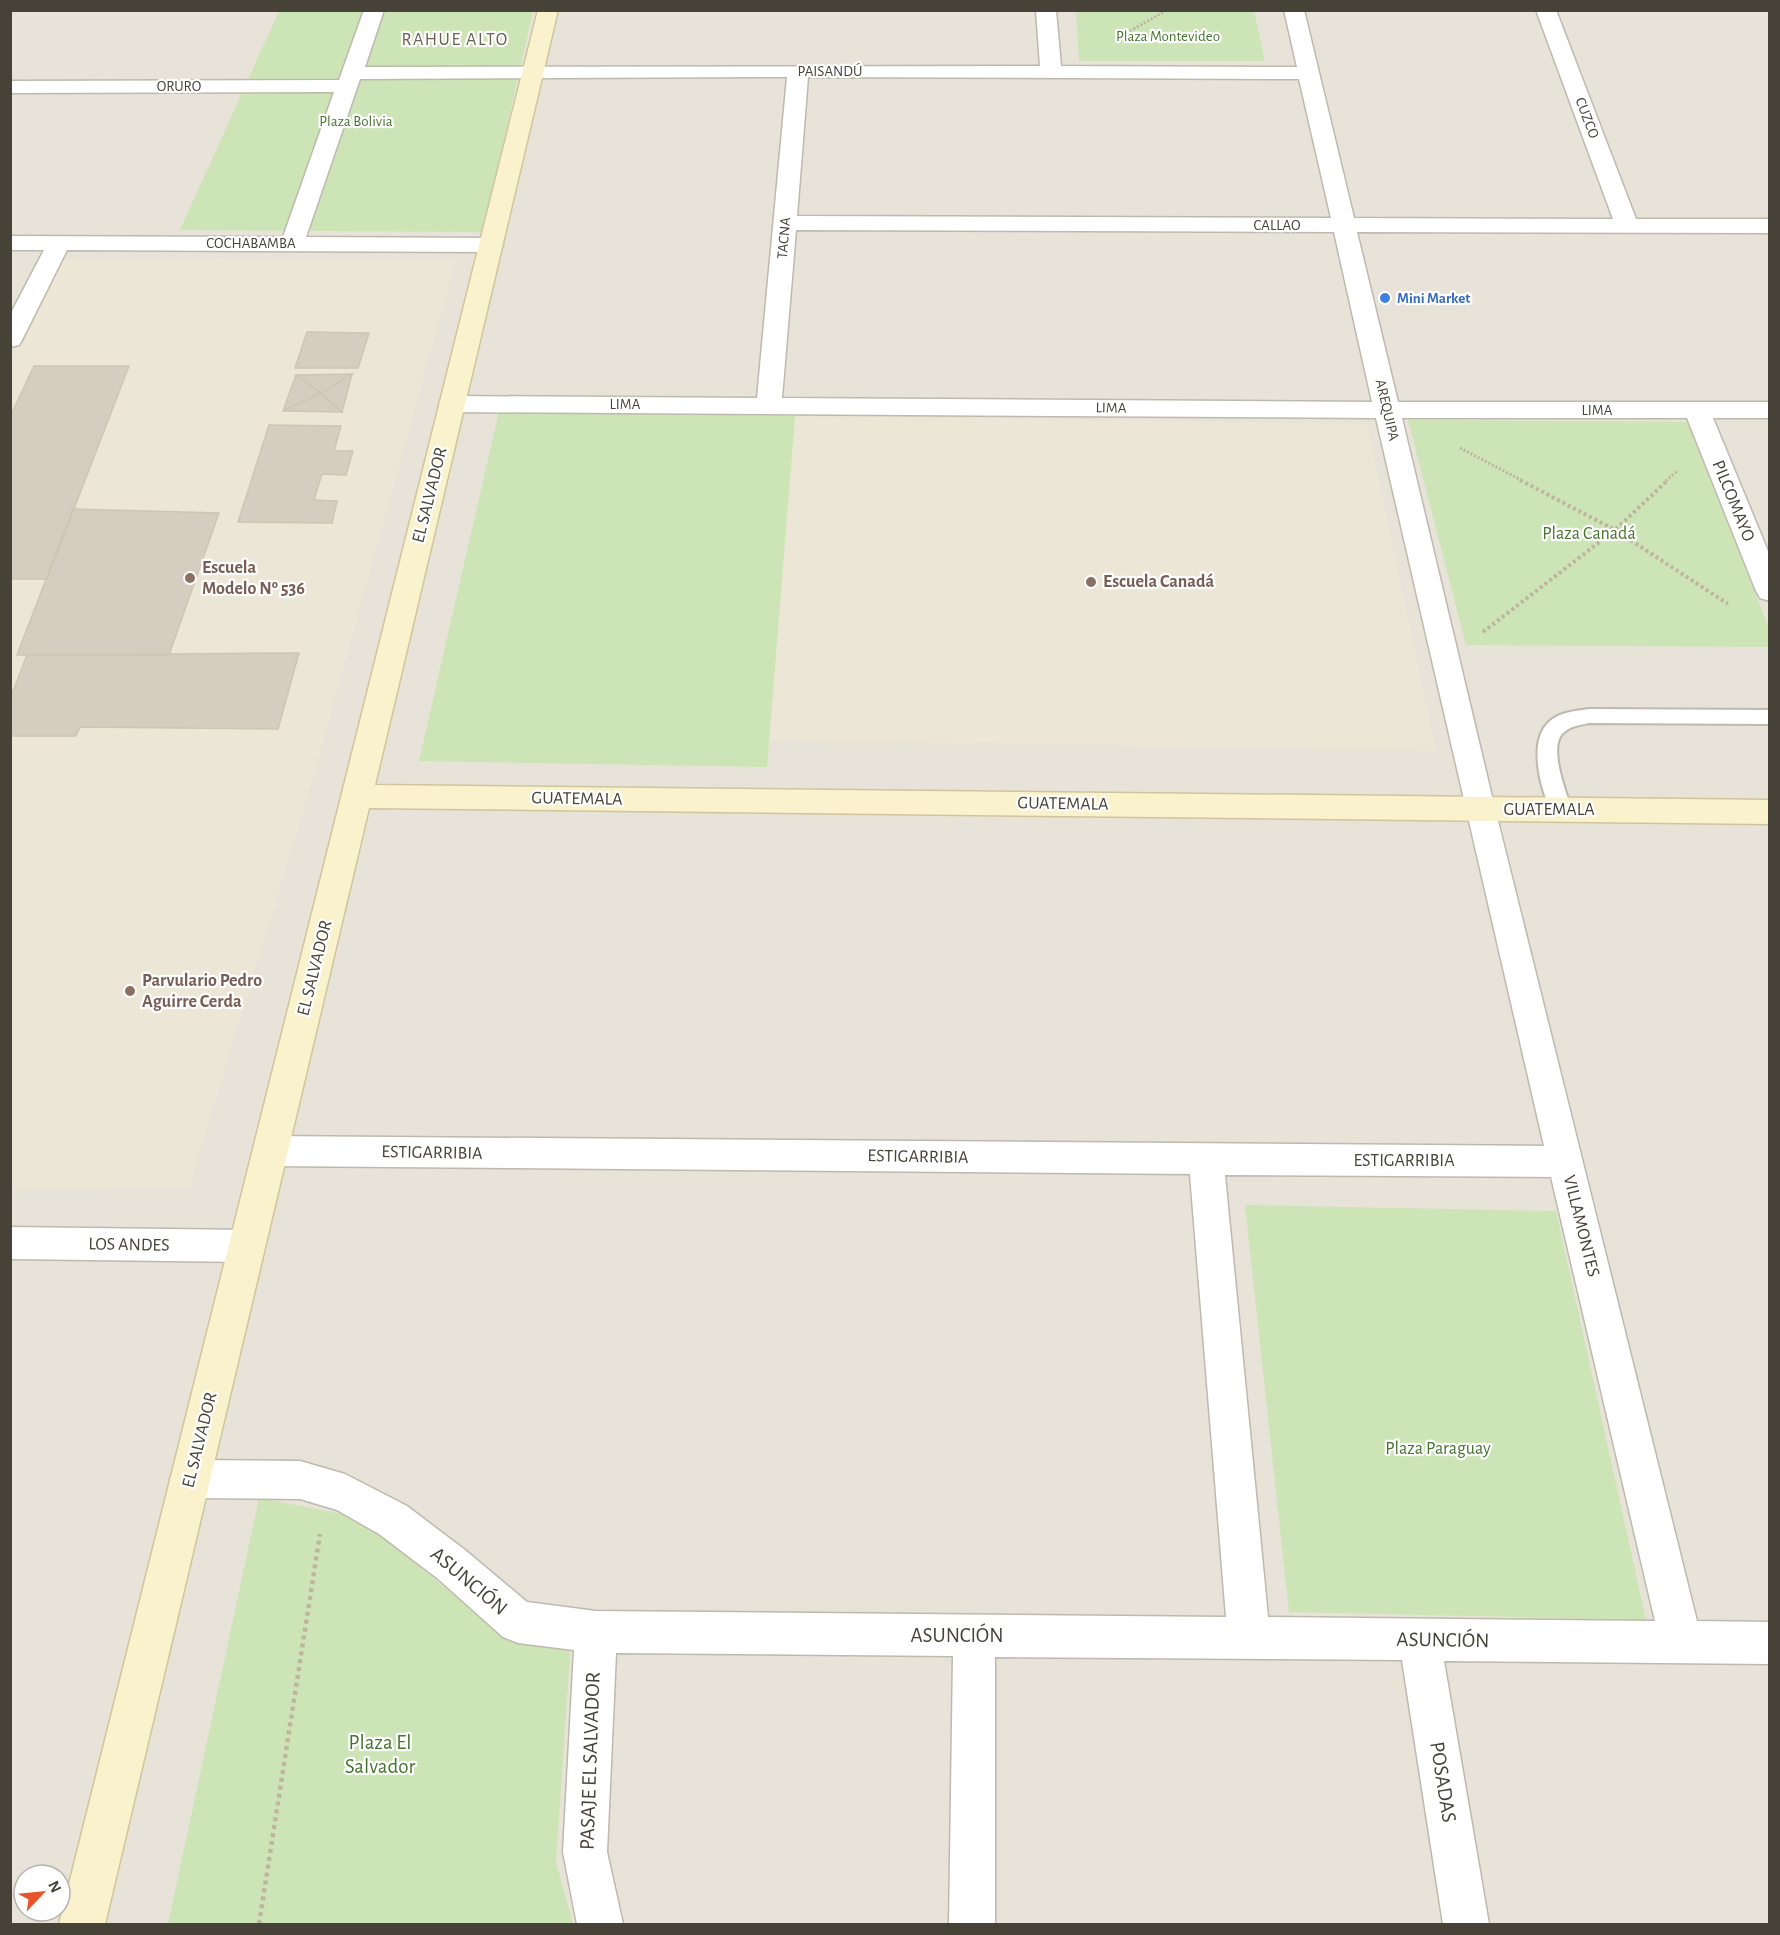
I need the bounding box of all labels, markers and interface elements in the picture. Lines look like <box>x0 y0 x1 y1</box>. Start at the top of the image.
park label: Plaza Montevideo <box>1116 29 1220 44</box>
district label: RAHUE ALTO <box>401 31 509 49</box>
street label: PAISANDÚ <box>798 62 862 79</box>
street label: ORURO <box>157 79 201 94</box>
street label: CUZCO <box>1572 96 1602 140</box>
park label: Plaza Bolivia <box>319 114 393 129</box>
street label: TACNA <box>775 216 793 259</box>
street label: CALLAO <box>1254 218 1300 233</box>
street label: COCHABAMBA <box>206 236 296 251</box>
marker: Mini Market <box>1378 291 1392 305</box>
place label: Mini Market <box>1397 291 1470 306</box>
street label: AREQUIPA <box>1373 378 1401 443</box>
street label: LIMA <box>610 397 641 412</box>
street label: LIMA <box>1095 400 1127 416</box>
street label: LIMA <box>1582 403 1613 418</box>
street label: EL SALVADOR <box>409 445 451 545</box>
street label: PILCOMAYO <box>1709 458 1757 544</box>
park label: Plaza Canadá <box>1542 525 1636 543</box>
place label: Escuela Modelo Nº 536 <box>202 559 305 598</box>
marker: Escuela Modelo Nº 536 <box>183 571 197 585</box>
place label: Escuela Canadá <box>1103 573 1214 591</box>
marker: Escuela Canadá <box>1084 575 1098 589</box>
street label: GUATEMALA <box>531 789 623 809</box>
street label: GUATEMALA <box>1017 794 1109 814</box>
street label: GUATEMALA <box>1503 801 1595 819</box>
street label: EL SALVADOR <box>294 918 336 1018</box>
place label: Parvulario Pedro Aguirre Cerda <box>142 972 262 1011</box>
marker: Parvulario Pedro Aguirre Cerda <box>123 984 137 998</box>
street label: ESTIGARRIBIA <box>381 1143 483 1163</box>
street label: ESTIGARRIBIA <box>867 1147 969 1167</box>
street label: ESTIGARRIBIA <box>1353 1152 1455 1170</box>
street label: VILLAMONTES <box>1560 1173 1602 1279</box>
street label: LOS ANDES <box>88 1235 170 1255</box>
street label: EL SALVADOR <box>179 1390 221 1490</box>
park label: Plaza Paraguay <box>1385 1440 1491 1458</box>
street label: ASUNCIÓN <box>427 1542 513 1619</box>
street label: ASUNCIÓN <box>910 1623 1004 1646</box>
street label: ASUNCIÓN <box>1396 1627 1490 1651</box>
street label: PASAJE EL SALVADOR <box>576 1672 604 1850</box>
park label: Plaza El Salvador <box>345 1732 415 1777</box>
street label: POSADAS <box>1426 1740 1460 1824</box>
north arrow <box>12 1863 72 1923</box>
text: N <box>45 1878 64 1895</box>

